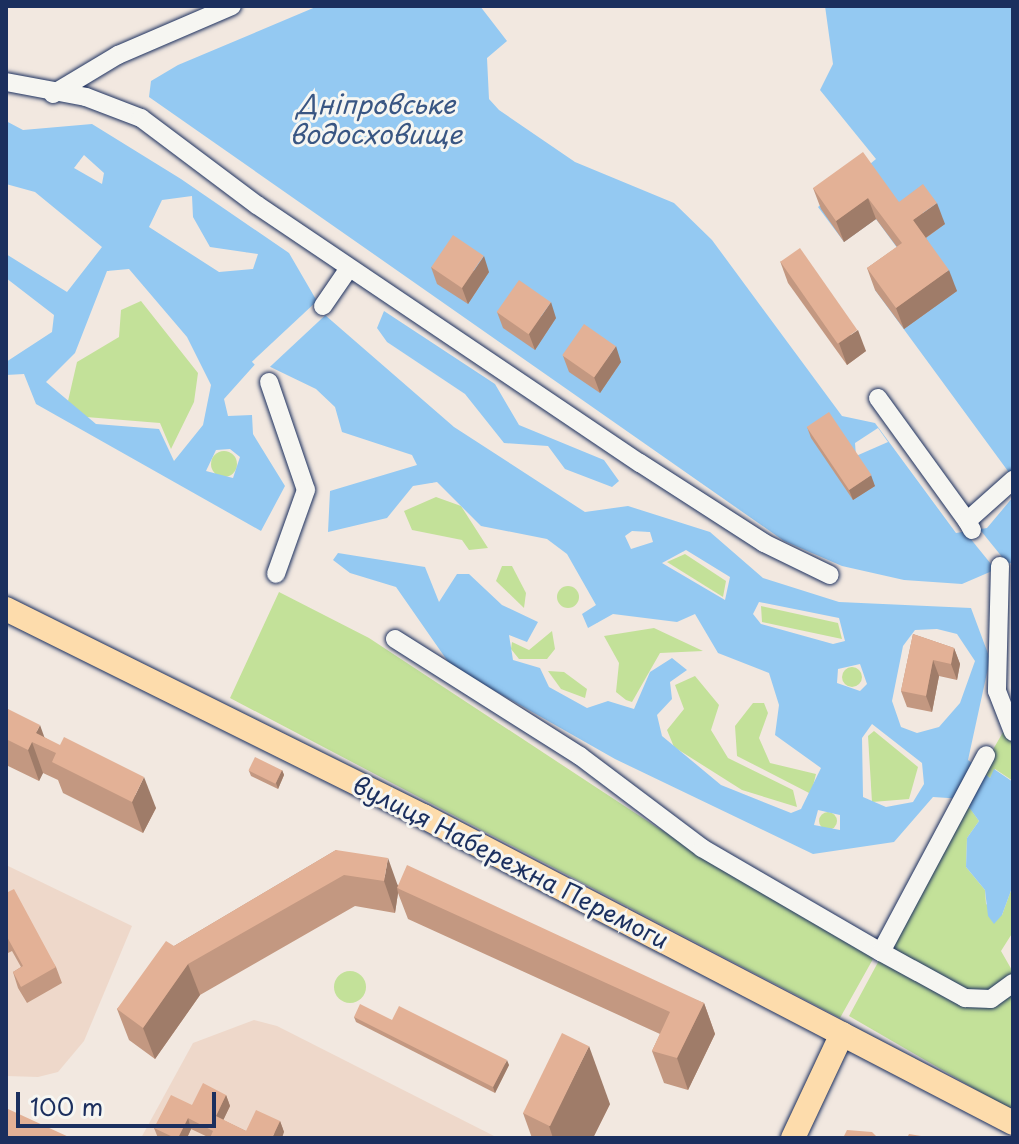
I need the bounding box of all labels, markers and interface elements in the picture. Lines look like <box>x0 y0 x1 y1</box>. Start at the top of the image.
water label: Дніпровське водосховище <box>289 88 463 150</box>
street label: вулиця Набережна Перемоги <box>348 769 674 955</box>
scale bar <box>20 1076 220 1126</box>
text: 100 m <box>30 1088 103 1124</box>

